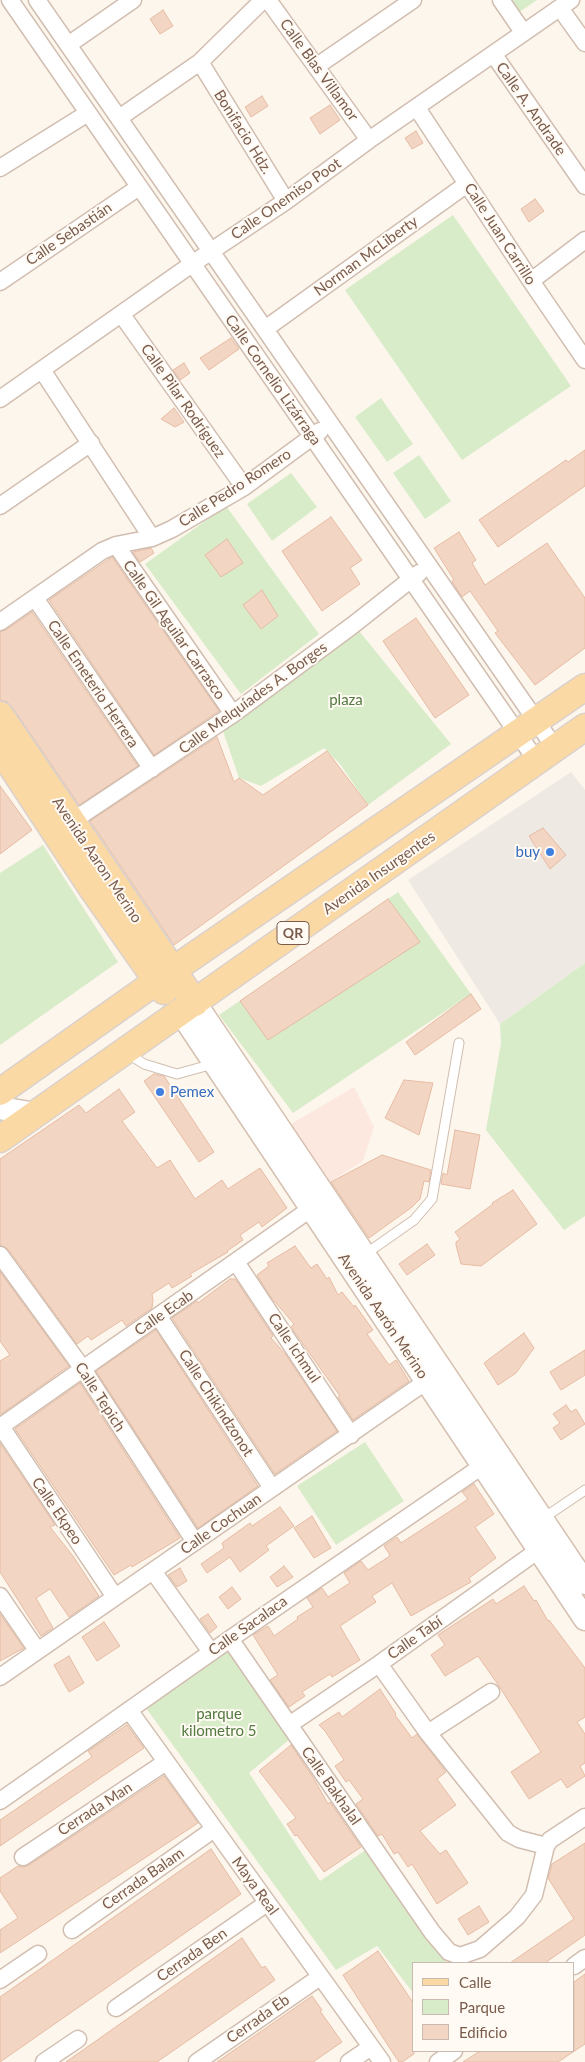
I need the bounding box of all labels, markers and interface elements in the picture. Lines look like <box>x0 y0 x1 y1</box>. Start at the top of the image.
street label: Calle Blas Villamor <box>276 15 362 125</box>
street label: Calle A. Andrade <box>492 59 570 159</box>
street label: Bonifacio Hdz. <box>210 87 276 177</box>
street label: Calle Onemiso Poot <box>228 154 344 244</box>
street label: Calle Juan Carrillo <box>460 180 540 288</box>
street label: Calle Sebastián <box>23 199 115 269</box>
street label: Norman McLiberty <box>310 212 422 300</box>
street label: Calle Cornelio Lizárraga <box>221 311 325 449</box>
street label: Calle Pilar Rodríguez <box>137 341 229 461</box>
street label: Calle Pedro Romero <box>176 445 294 531</box>
street label: Calle Gil Aguilar Carrasco <box>119 557 229 703</box>
street label: Calle Emeterio Herrera <box>44 617 142 751</box>
street label: Calle Melquíades A. Borges <box>175 638 331 758</box>
park label: plaza <box>329 691 363 709</box>
street label: Avenida Aaron Merino <box>48 794 146 926</box>
street label: Avenida Insurgentes <box>319 828 439 918</box>
place label: buy <box>516 843 540 861</box>
marker: buy <box>544 846 556 858</box>
road number: QR <box>277 921 309 944</box>
place label: Pemex <box>170 1083 214 1101</box>
marker: Pemex <box>154 1086 166 1098</box>
street label: Avenida Aarón Merino <box>334 1250 432 1382</box>
street label: Calle Ecab <box>131 1286 197 1340</box>
street label: Calle Ichmul <box>264 1310 324 1386</box>
street label: Calle Chikindzonot <box>175 1346 257 1460</box>
street label: Calle Tepich <box>71 1359 129 1435</box>
street label: Calle Ekpeo <box>28 1474 86 1548</box>
street label: Calle Cochuan <box>177 1490 265 1558</box>
street label: Calle Sacalaca <box>205 1592 291 1660</box>
street label: Calle Tabí <box>384 1613 446 1663</box>
park label: parque kilometro 5 <box>181 1705 257 1740</box>
street label: Calle Bakhalal <box>297 1743 365 1829</box>
street label: Cerrada Man <box>54 1778 136 1840</box>
street label: Cerrada Balam <box>98 1844 188 1914</box>
street label: Maya Real <box>228 1853 282 1919</box>
street label: Cerrada Ben <box>153 1924 231 1986</box>
legend <box>412 1962 575 2052</box>
text: Calle <box>459 1973 491 1991</box>
street label: Cerrada Eb <box>223 1991 293 2047</box>
text: Parque <box>459 1998 505 2016</box>
text: Edificio <box>459 2023 507 2041</box>

